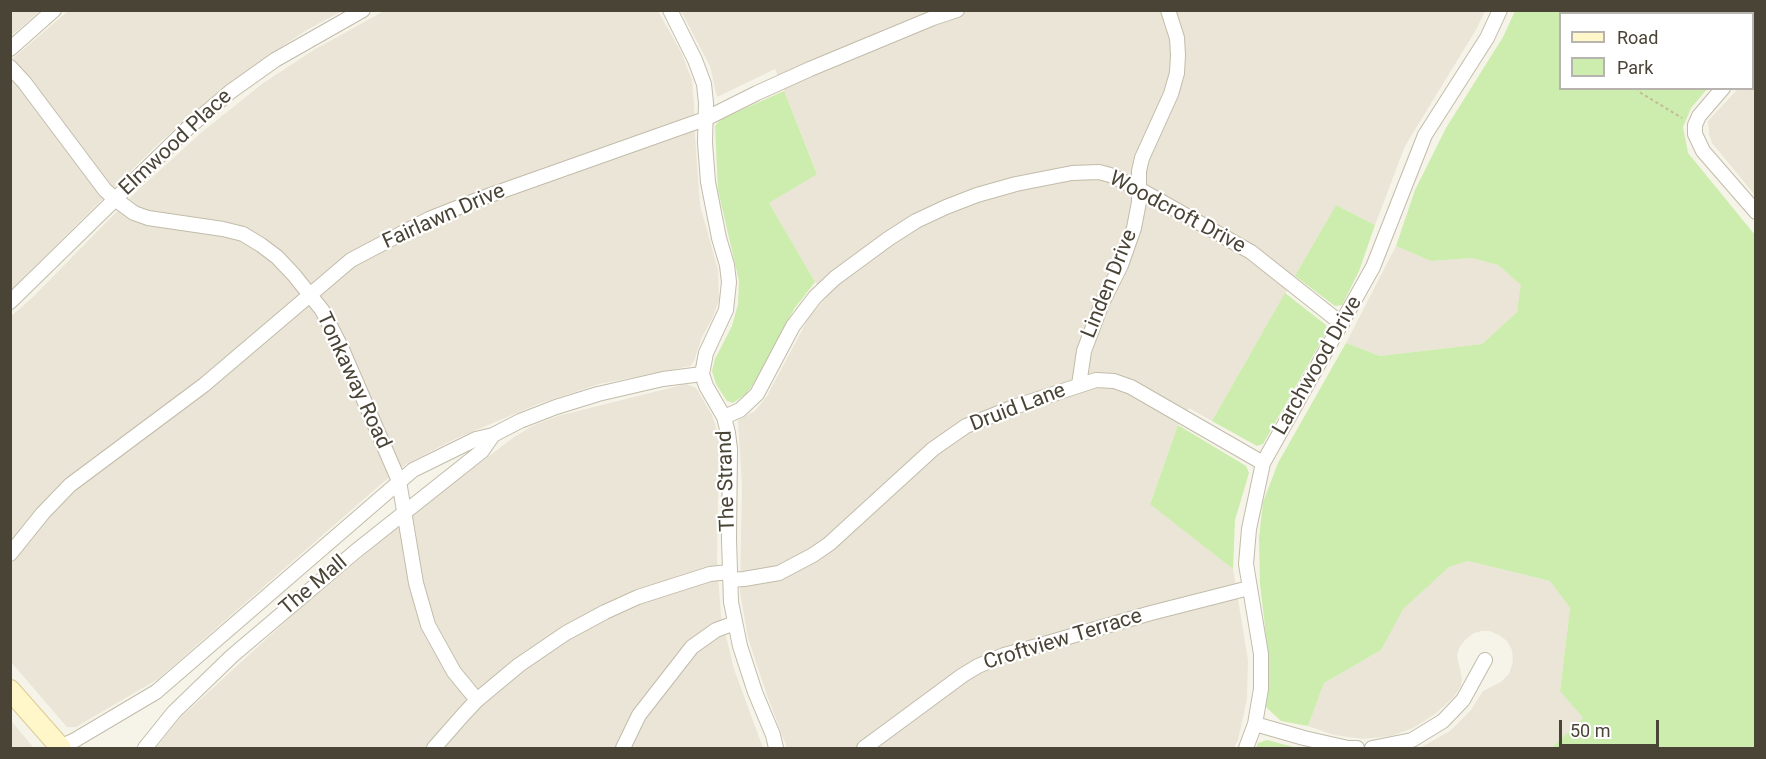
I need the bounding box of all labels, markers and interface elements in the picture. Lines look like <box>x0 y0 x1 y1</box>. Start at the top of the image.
legend <box>1559 12 1754 90</box>
text: Road <box>1617 27 1658 48</box>
text: Park <box>1617 57 1653 78</box>
street label: Elmwood Place <box>115 85 237 201</box>
street label: Woodcroft Drive <box>1105 167 1249 259</box>
street label: Fairlawn Drive <box>379 179 509 255</box>
street label: Linden Drive <box>1077 226 1143 342</box>
street label: Larchwood Drive <box>1268 292 1368 440</box>
street label: Tonkaway Road <box>310 309 396 453</box>
street label: Druid Lane <box>967 378 1069 438</box>
street label: The Strand <box>713 430 741 532</box>
street label: The Mall <box>275 551 353 621</box>
street label: Croftview Terrace <box>981 604 1145 676</box>
scale bar <box>1562 708 1662 746</box>
text: 50 m <box>1570 720 1610 741</box>

